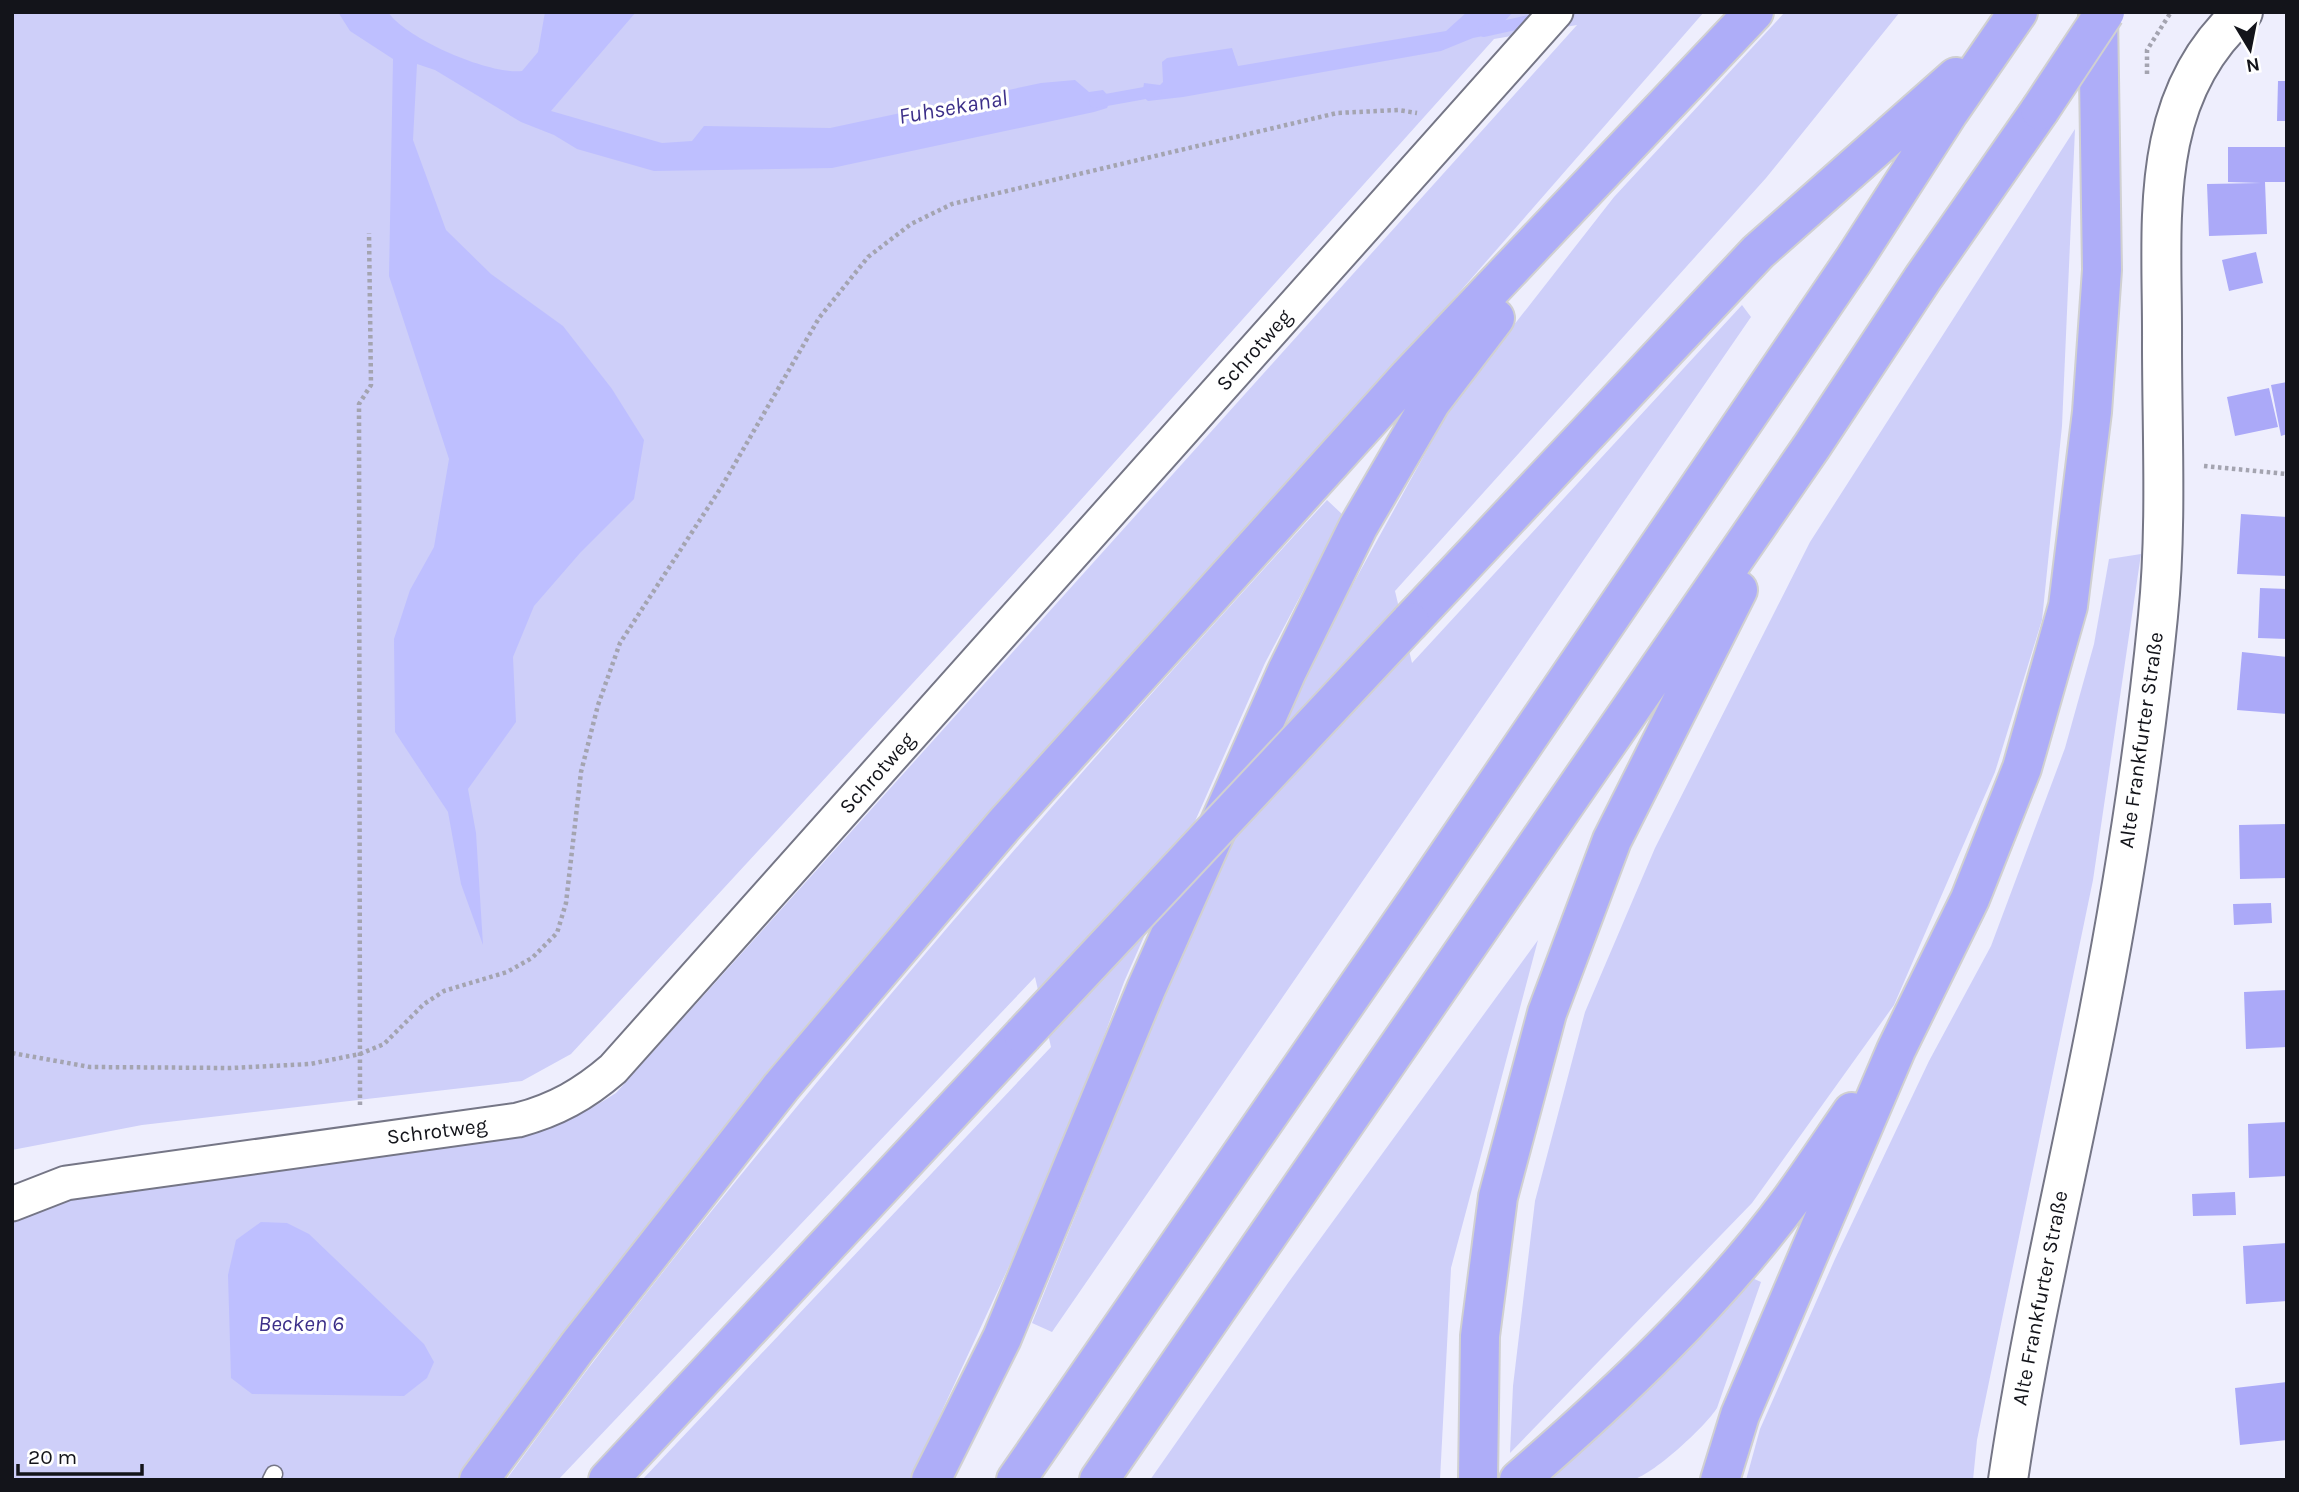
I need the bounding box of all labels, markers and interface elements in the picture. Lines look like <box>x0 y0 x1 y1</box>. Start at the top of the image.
north arrow <box>2215 14 2285 84</box>
text: N <box>2244 53 2261 77</box>
water label: Fuhsekanal <box>896 84 1010 130</box>
street label: Schrotweg <box>1211 304 1297 396</box>
street label: Alte Frankfurter Straße <box>2114 630 2168 850</box>
street label: Schrotweg <box>834 727 920 819</box>
street label: Schrotweg <box>385 1113 489 1149</box>
street label: Alte Frankfurter Straße <box>2007 1189 2073 1407</box>
water label: Becken 6 <box>258 1310 344 1337</box>
scale bar <box>18 1432 142 1476</box>
text: 20 m <box>28 1445 77 1469</box>

